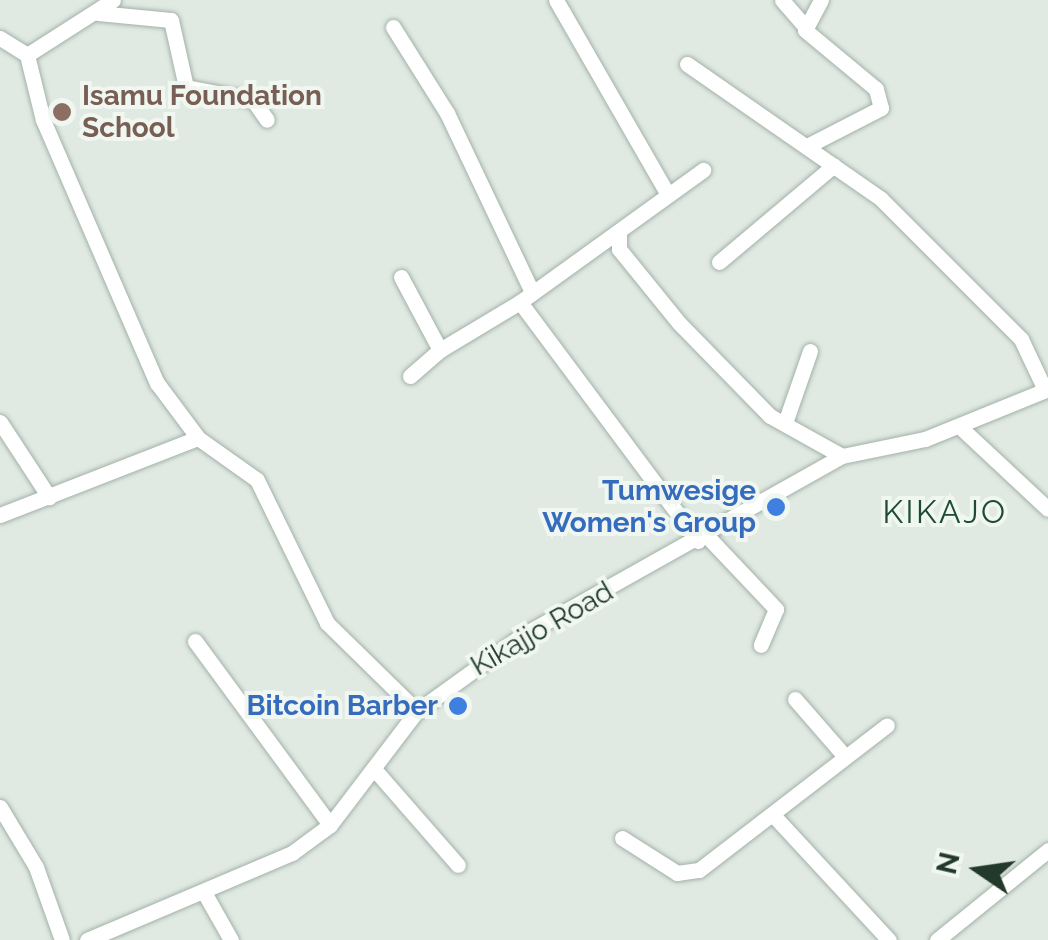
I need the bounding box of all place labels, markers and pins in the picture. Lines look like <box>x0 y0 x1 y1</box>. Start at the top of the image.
place label: Isamu Foundation School <box>82 79 322 145</box>
marker: Isamu Foundation School <box>51 101 73 123</box>
place label: Tumwesige Women's Group <box>542 474 756 540</box>
marker: Tumwesige Women's Group <box>765 496 787 518</box>
place label: Bitcoin Barber <box>247 689 438 723</box>
marker: Bitcoin Barber <box>447 695 469 717</box>

